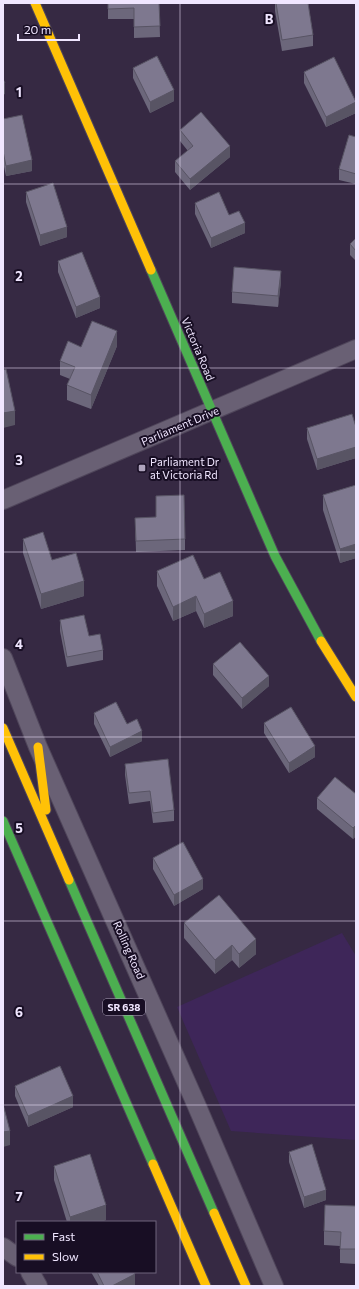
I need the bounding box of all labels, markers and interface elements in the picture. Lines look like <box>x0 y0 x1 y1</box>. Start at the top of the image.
text: B <box>265 11 274 27</box>
scale bar <box>18 16 79 42</box>
text: 20 m <box>24 22 51 36</box>
text: 1 <box>16 84 22 100</box>
text: 2 <box>15 268 23 284</box>
street label: Victoria Road <box>179 315 218 382</box>
street label: Parliament Drive <box>139 403 221 448</box>
text: 3 <box>15 452 23 468</box>
place label: Parliament Dr at Victoria Rd <box>150 455 220 481</box>
marker: Parliament Dr at Victoria Rd <box>137 463 147 473</box>
text: 4 <box>15 636 23 652</box>
text: 5 <box>15 820 23 836</box>
street label: Rolling Road <box>111 919 148 981</box>
road number: SR 638 <box>103 999 145 1015</box>
text: 6 <box>15 1004 23 1020</box>
text: 7 <box>15 1188 23 1204</box>
legend <box>16 1221 156 1273</box>
text: Fast <box>52 1229 75 1243</box>
text: Slow <box>52 1249 79 1263</box>

